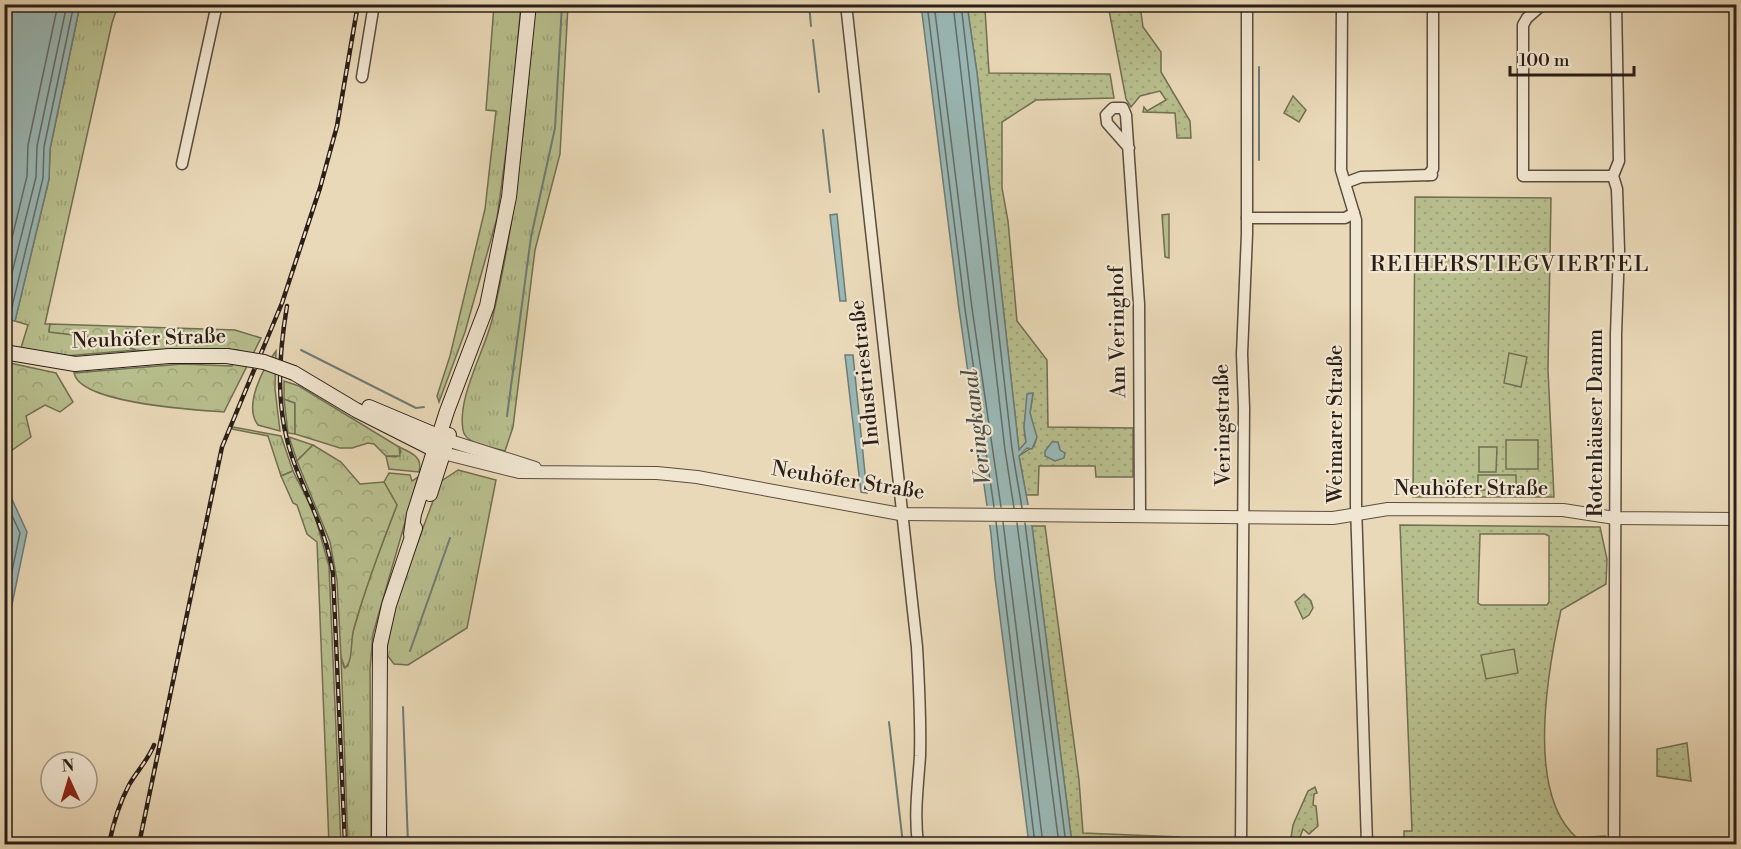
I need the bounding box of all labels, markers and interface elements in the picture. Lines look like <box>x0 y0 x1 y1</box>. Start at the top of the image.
scale bar <box>1510 39 1634 77</box>
text: 100 m <box>1519 49 1570 72</box>
district label: REIHERSTIEGVIERTEL <box>1370 251 1650 278</box>
street label: Am Veringhof <box>1104 264 1132 399</box>
street label: Industriestraße <box>844 299 886 447</box>
street label: Neuhöfer Straße <box>71 323 227 355</box>
street label: Rotenhäuser Damm <box>1583 329 1609 517</box>
street label: Weimarer Straße <box>1323 345 1349 504</box>
street label: Veringstraße <box>1209 364 1237 487</box>
water label: Veringkanal <box>957 368 997 486</box>
street label: Neuhöfer Straße <box>770 456 926 506</box>
street label: Neuhöfer Straße <box>1394 476 1548 502</box>
north arrow <box>39 750 99 810</box>
text: N <box>61 756 75 776</box>

